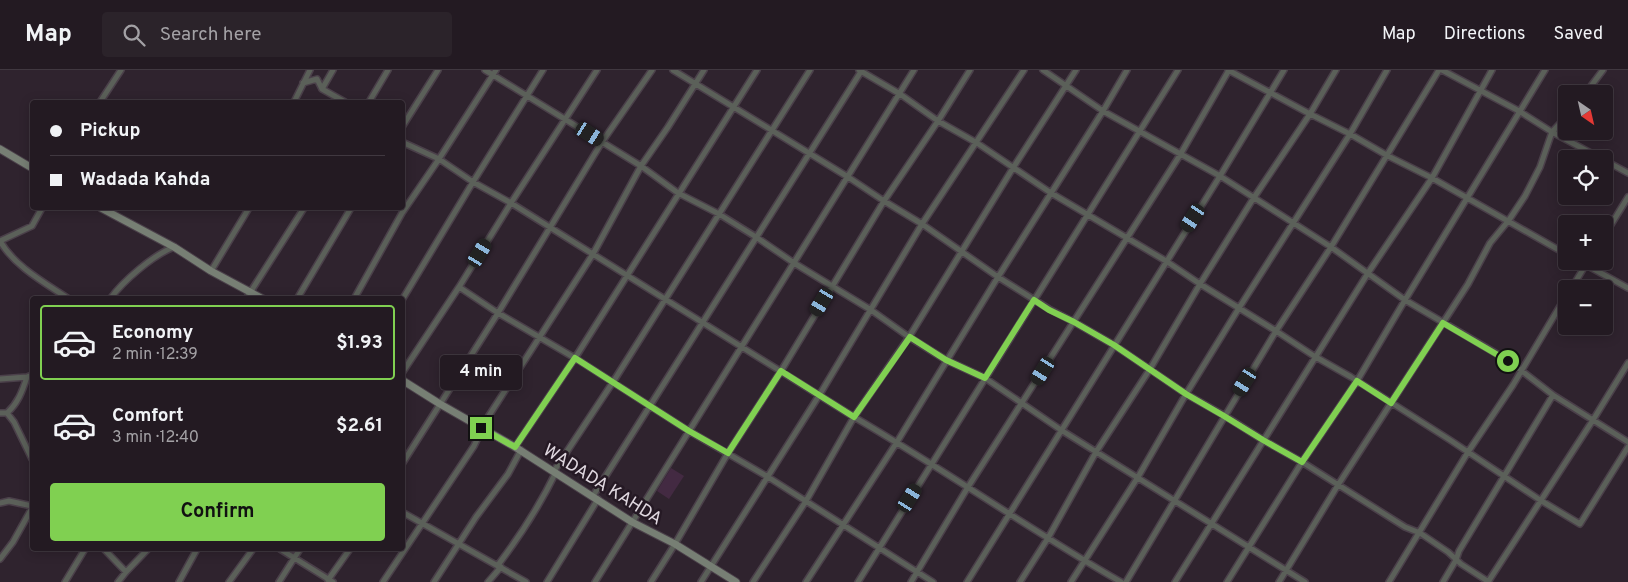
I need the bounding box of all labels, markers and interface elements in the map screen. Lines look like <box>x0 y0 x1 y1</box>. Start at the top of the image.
search box <box>102 12 452 57</box>
text: Map <box>25 20 72 50</box>
icon: search <box>120 21 148 49</box>
text: Search here <box>160 23 261 47</box>
text: Map <box>1382 23 1416 46</box>
text: Directions <box>1444 23 1526 46</box>
text: Saved <box>1554 23 1603 46</box>
north arrow <box>1558 85 1612 140</box>
map controls <box>1558 85 1613 335</box>
text: Pickup <box>80 119 140 143</box>
car <box>573 120 606 148</box>
button: locate <box>1558 150 1613 205</box>
text: Wadada Kahda <box>80 168 210 192</box>
car <box>1178 201 1207 235</box>
button: + <box>1558 215 1613 270</box>
car <box>465 236 494 270</box>
button: − <box>1558 280 1613 335</box>
car <box>807 285 836 319</box>
icon: car <box>52 320 97 365</box>
text: Economy <box>112 321 193 345</box>
text: $1.93 <box>336 331 383 355</box>
text: 2 min · 12:39 <box>112 345 198 365</box>
route start <box>1497 350 1519 372</box>
car <box>1028 354 1057 388</box>
callout: 4 min <box>440 356 522 390</box>
text: 4 min <box>460 362 502 382</box>
car <box>1230 365 1259 399</box>
icon: car <box>52 403 97 448</box>
text: Comfort <box>112 404 184 428</box>
text: $2.61 <box>336 414 383 438</box>
route end <box>470 417 492 439</box>
text: 3 min · 12:40 <box>112 428 199 448</box>
street label: WADADA KAHDA <box>538 439 666 531</box>
car <box>895 481 924 515</box>
button: Confirm <box>50 483 385 541</box>

